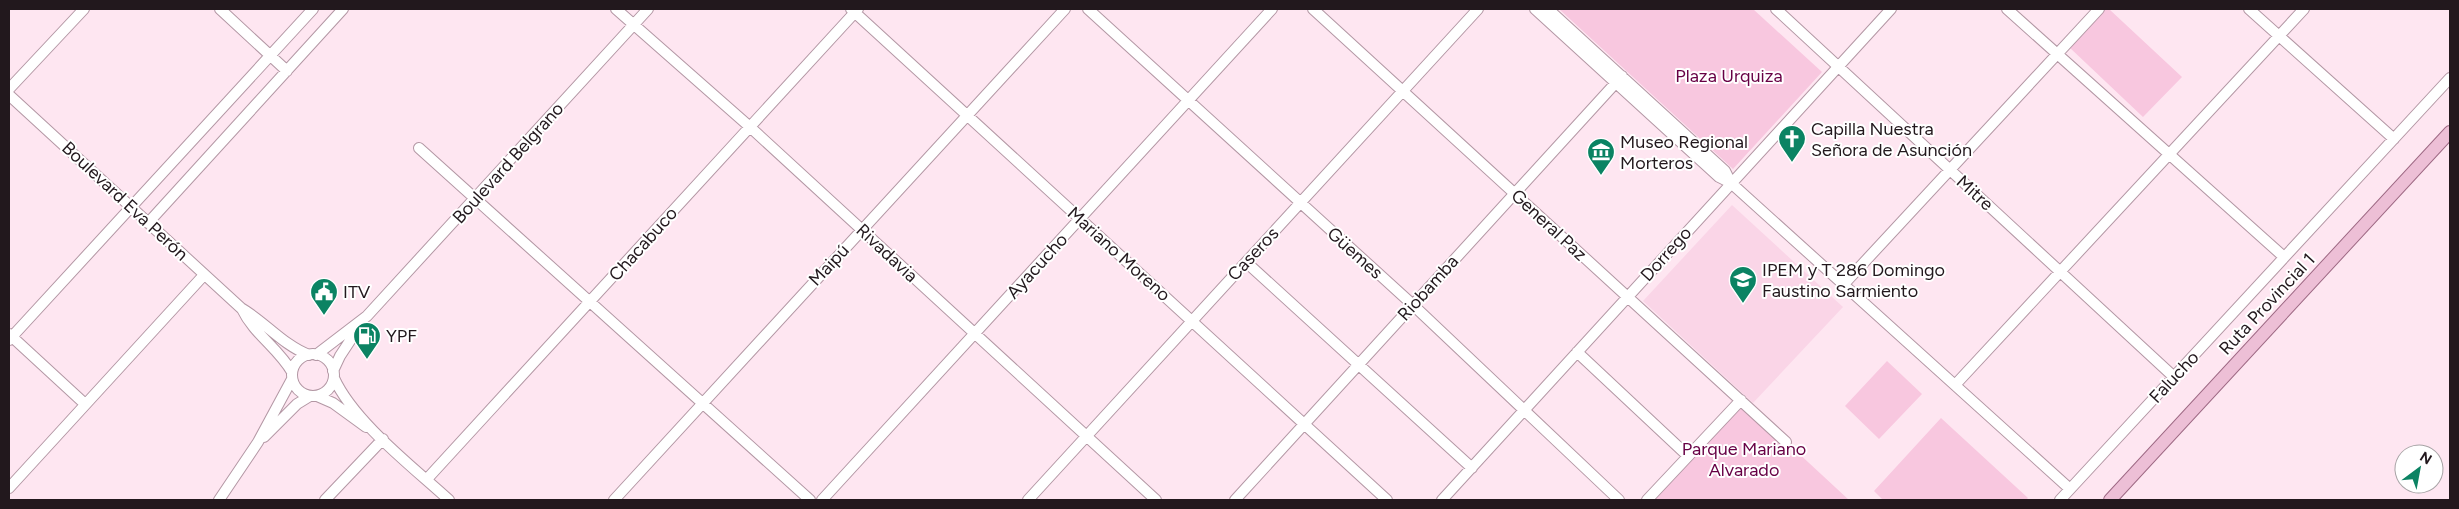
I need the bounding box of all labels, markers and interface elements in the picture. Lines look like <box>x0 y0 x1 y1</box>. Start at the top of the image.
park label: Plaza Urquiza <box>1675 65 1783 87</box>
street label: Boulevard Belgrano <box>448 98 568 228</box>
place label: Capilla Nuestra Señora de Asunción <box>1811 118 1972 161</box>
church icon: Capilla Nuestra Señora de Asunción <box>1777 124 1807 163</box>
place label: Museo Regional Morteros <box>1620 131 1748 174</box>
street label: Boulevard Eva Perón <box>57 137 193 265</box>
museum icon: Museo Regional Morteros <box>1586 137 1616 176</box>
street label: Mitre <box>1952 171 1998 215</box>
street label: General Paz <box>1507 184 1591 266</box>
street label: Chacabuco <box>604 202 682 286</box>
street label: Mariano Moreno <box>1063 202 1175 306</box>
street label: Rivadavia <box>852 219 922 287</box>
street label: Güemes <box>1323 222 1387 284</box>
street label: Dorrego <box>1636 222 1696 286</box>
street label: Caseros <box>1223 223 1283 285</box>
street label: Ayacucho <box>1002 229 1072 303</box>
street label: Maipú <box>804 239 854 291</box>
street label: Ruta Provincial 1 <box>2214 249 2320 359</box>
street label: Riobamba <box>1393 251 1463 325</box>
place label: IPEM y T 286 Domingo Faustino Sarmiento <box>1762 259 1945 302</box>
school or university icon: IPEM y T 286 Domingo Faustino Sarmiento <box>1728 265 1758 304</box>
public building icon: ITV <box>309 277 339 316</box>
place label: ITV <box>343 281 371 303</box>
fuel station icon: YPF <box>352 321 382 360</box>
place label: YPF <box>386 325 417 347</box>
street label: Falucho <box>2144 346 2204 408</box>
park label: Parque Mariano Alvarado <box>1682 438 1806 481</box>
north arrow <box>2394 444 2444 494</box>
text: N <box>2417 448 2435 468</box>

